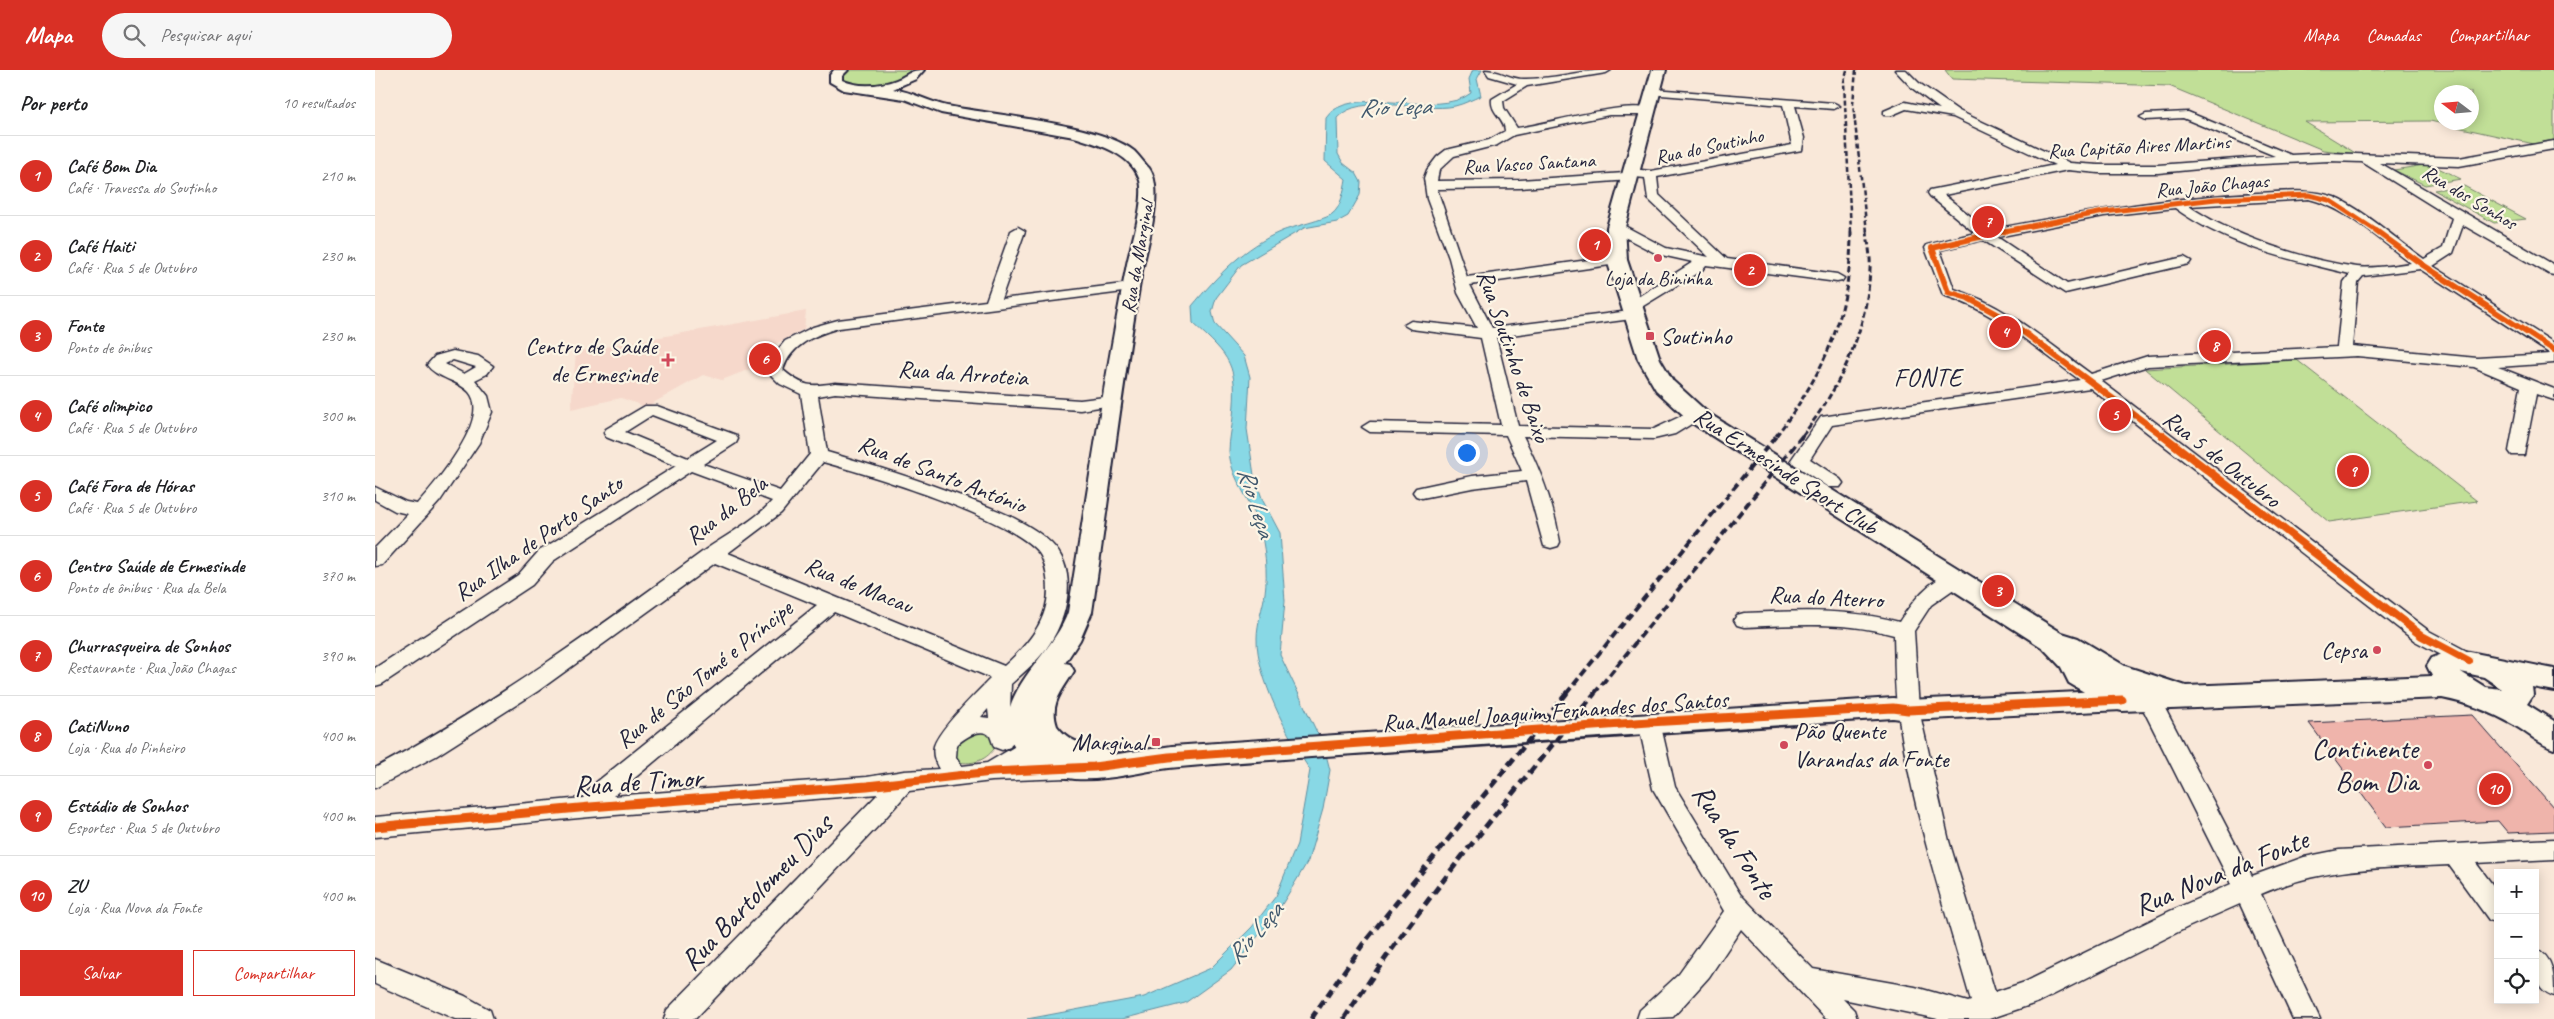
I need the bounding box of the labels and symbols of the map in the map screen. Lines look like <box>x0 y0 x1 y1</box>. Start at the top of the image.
north arrow <box>2434 85 2479 130</box>
water label: Rio Leça <box>1359 90 1433 124</box>
street label: Rua do Soutinho <box>1653 123 1766 170</box>
street label: Rua Capitão Aires Martins <box>2047 129 2233 164</box>
street label: Rua Vasco Santana <box>1462 147 1597 179</box>
street label: Rua dos Sonhos <box>2418 159 2523 236</box>
street label: Rua João Chagas <box>2155 168 2272 203</box>
street label: Rua da Marginal <box>1115 196 1160 315</box>
pin: 7 <box>1972 203 2004 241</box>
pin: 1 <box>1579 226 1611 264</box>
pin: 2 <box>1734 251 1766 289</box>
marker: Loja da Bininha <box>1652 252 1664 264</box>
street label: Rua Soutinho de Baixo <box>1470 266 1558 448</box>
place label: Loja da Bininha <box>1605 266 1713 291</box>
pin: 4 <box>1989 313 2021 351</box>
place label: Soutinho <box>1660 321 1733 351</box>
pin: 8 <box>2199 327 2231 365</box>
marker: Soutinho <box>1644 330 1656 342</box>
place label: Centro de Saúde de Ermesinde <box>525 331 659 389</box>
pin: 6 <box>749 340 781 378</box>
marker: Centro de Saúde de Ermesinde <box>661 353 675 367</box>
street label: Rua da Arroteia <box>897 353 1030 393</box>
district label: FONTE <box>1894 362 1964 394</box>
pin: 5 <box>2099 396 2131 434</box>
street label: Rua Ermesinde Sport Club <box>1688 400 1885 542</box>
street label: Rua 5 de Outubro <box>2157 404 2288 515</box>
street label: Rua de Santo António <box>854 428 1032 521</box>
your location <box>1454 440 1480 466</box>
pin: 9 <box>2337 452 2369 490</box>
water label: Rio Leça <box>1230 463 1283 543</box>
street label: Rua Ilha de Porto Santo <box>448 467 630 607</box>
street label: Rua da Bela <box>679 468 774 551</box>
street label: Rua de Macau <box>800 550 920 621</box>
pin: 3 <box>1982 572 2014 610</box>
street label: Rua do Aterro <box>1768 579 1886 615</box>
street label: Rua de São Tomé e Príncipe <box>609 592 800 755</box>
place label: Cepsa <box>2321 635 2368 665</box>
marker: Cepsa <box>2371 644 2383 656</box>
street label: Rua Manuel Joaquim Fernandes dos Santos <box>1381 684 1731 738</box>
place label: Pão Quente Varandas da Fonte <box>1794 716 1951 774</box>
place label: Marginal <box>1072 727 1150 757</box>
place label: Continente Bom Dia <box>2311 730 2421 800</box>
marker: Marginal <box>1150 736 1162 748</box>
marker: Pão Quente Varandas da Fonte <box>1778 739 1790 751</box>
street label: Rua de Timor <box>572 758 706 804</box>
marker: Continente Bom Dia <box>2422 759 2434 771</box>
pin: 10 <box>2479 770 2511 808</box>
street label: Rua da Fonte <box>1684 777 1786 907</box>
street label: Rua Bartolomeu Dias <box>672 804 843 978</box>
street label: Rua Nova da Fonte <box>2129 820 2316 924</box>
water label: Rio Leça <box>1219 894 1292 970</box>

